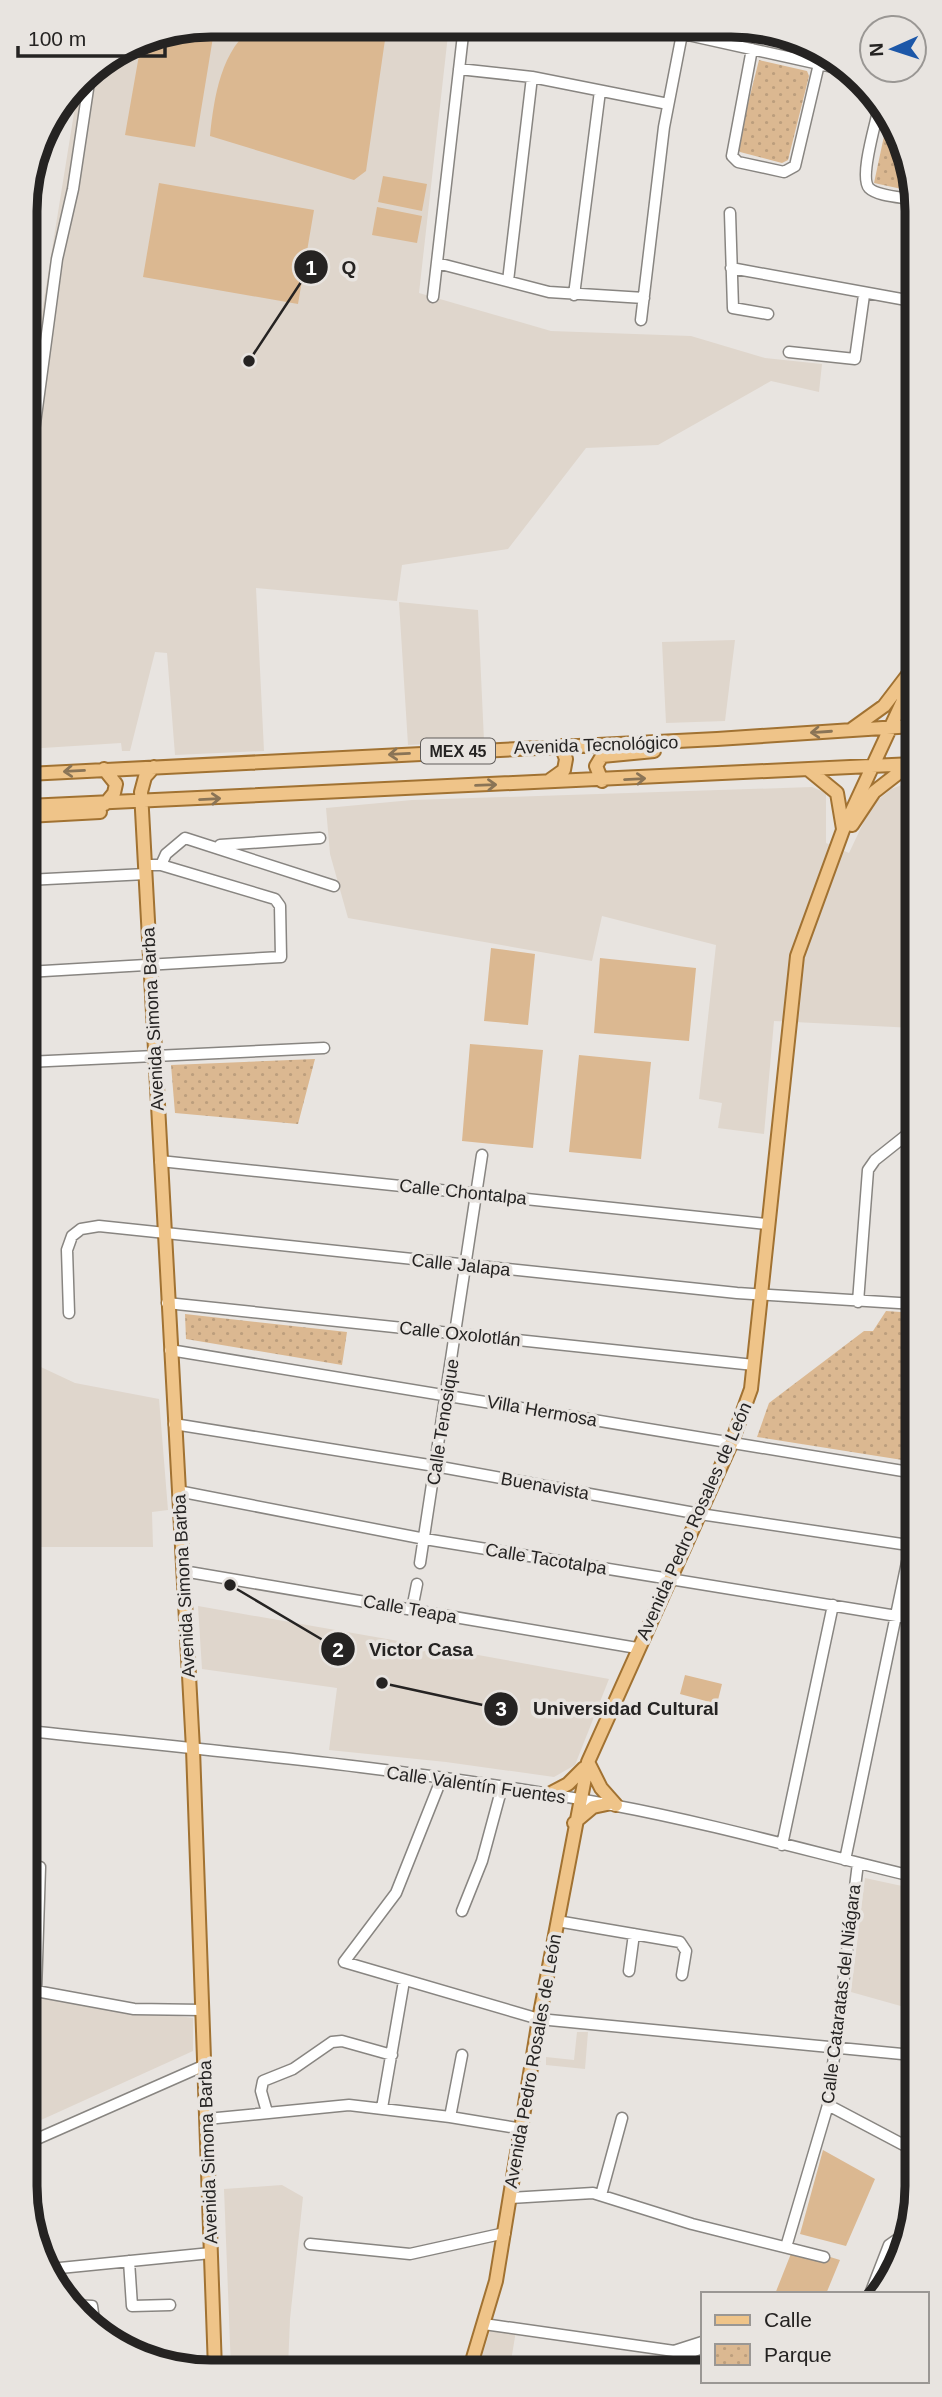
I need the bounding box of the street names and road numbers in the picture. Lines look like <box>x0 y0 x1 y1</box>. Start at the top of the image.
street label: Avenida Tecnológico <box>513 732 679 758</box>
road number: MEX 45 <box>421 738 495 764</box>
street label: Avenida Simona Barba <box>138 926 168 1111</box>
street label: Calle Chontalpa <box>398 1175 529 1209</box>
street label: Calle Jalapa <box>411 1250 512 1280</box>
street label: Calle Oxolotlán <box>398 1318 522 1350</box>
street label: Calle Tenosique <box>423 1357 463 1487</box>
street label: Villa Hermosa <box>485 1391 600 1431</box>
street label: Avenida Pedro Rosales de León <box>632 1399 756 1643</box>
street label: Buenavista <box>499 1468 592 1504</box>
street label: Avenida Simona Barba <box>169 1493 199 1678</box>
street label: Calle Tacotalpa <box>484 1540 609 1579</box>
street label: Calle Teapa <box>362 1591 459 1627</box>
street label: Calle Valentín Fuentes <box>385 1763 567 1807</box>
street label: Calle Cataratas del Niágara <box>818 1882 865 2105</box>
street label: Avenida Pedro Rosales de León <box>501 1932 565 2190</box>
street label: Avenida Simona Barba <box>195 2059 221 2244</box>

